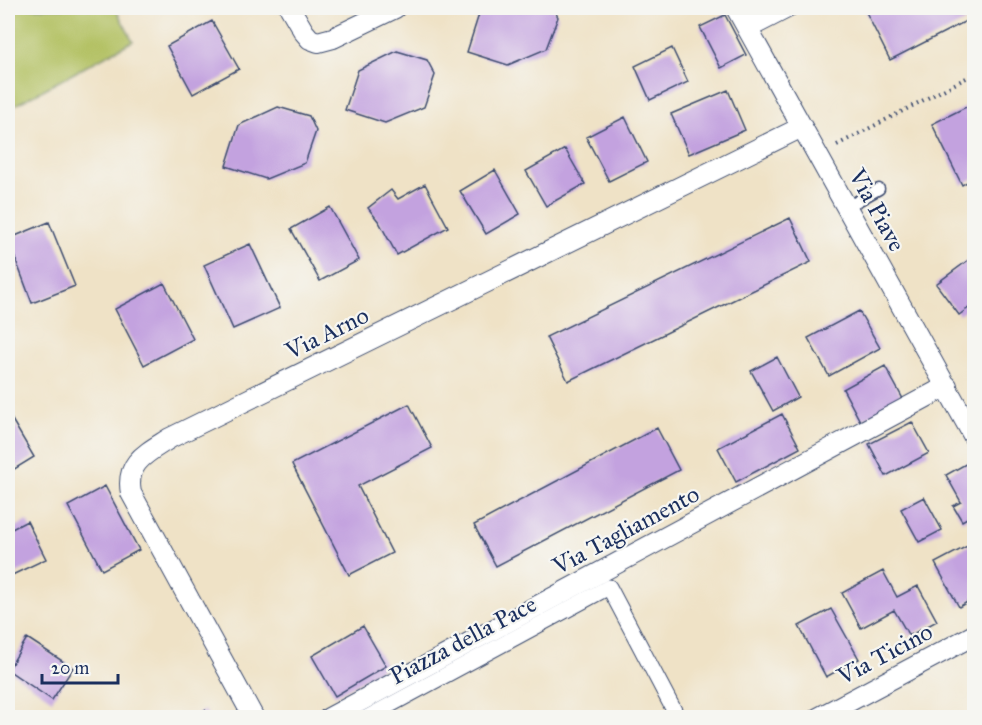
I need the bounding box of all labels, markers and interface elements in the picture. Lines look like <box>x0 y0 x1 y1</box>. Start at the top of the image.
street label: Via Piave <box>842 162 912 257</box>
street label: Via Arno <box>280 300 374 366</box>
street label: Via Tagliamento <box>547 479 705 582</box>
street label: Piazza della Pace <box>385 589 542 691</box>
street label: Via Ticino <box>831 616 938 692</box>
scale bar <box>42 647 118 685</box>
text: 20 m <box>51 657 89 679</box>

